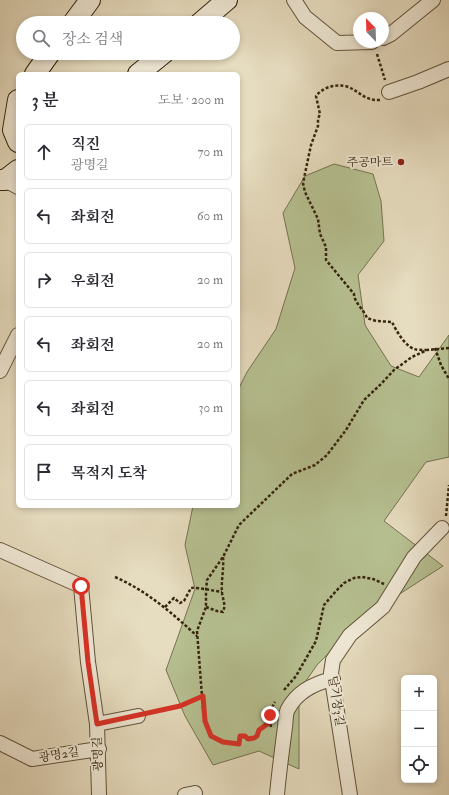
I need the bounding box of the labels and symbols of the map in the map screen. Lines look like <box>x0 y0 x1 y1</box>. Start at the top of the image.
north arrow <box>353 12 389 48</box>
place label: 주공마트 <box>347 155 393 170</box>
marker: 주공마트 <box>396 157 406 167</box>
route start <box>72 577 90 595</box>
street label: 달기장3길 <box>325 675 347 727</box>
route end <box>261 706 279 724</box>
street label: 광명길 <box>90 736 106 772</box>
street label: 광명2길 <box>38 744 80 766</box>

